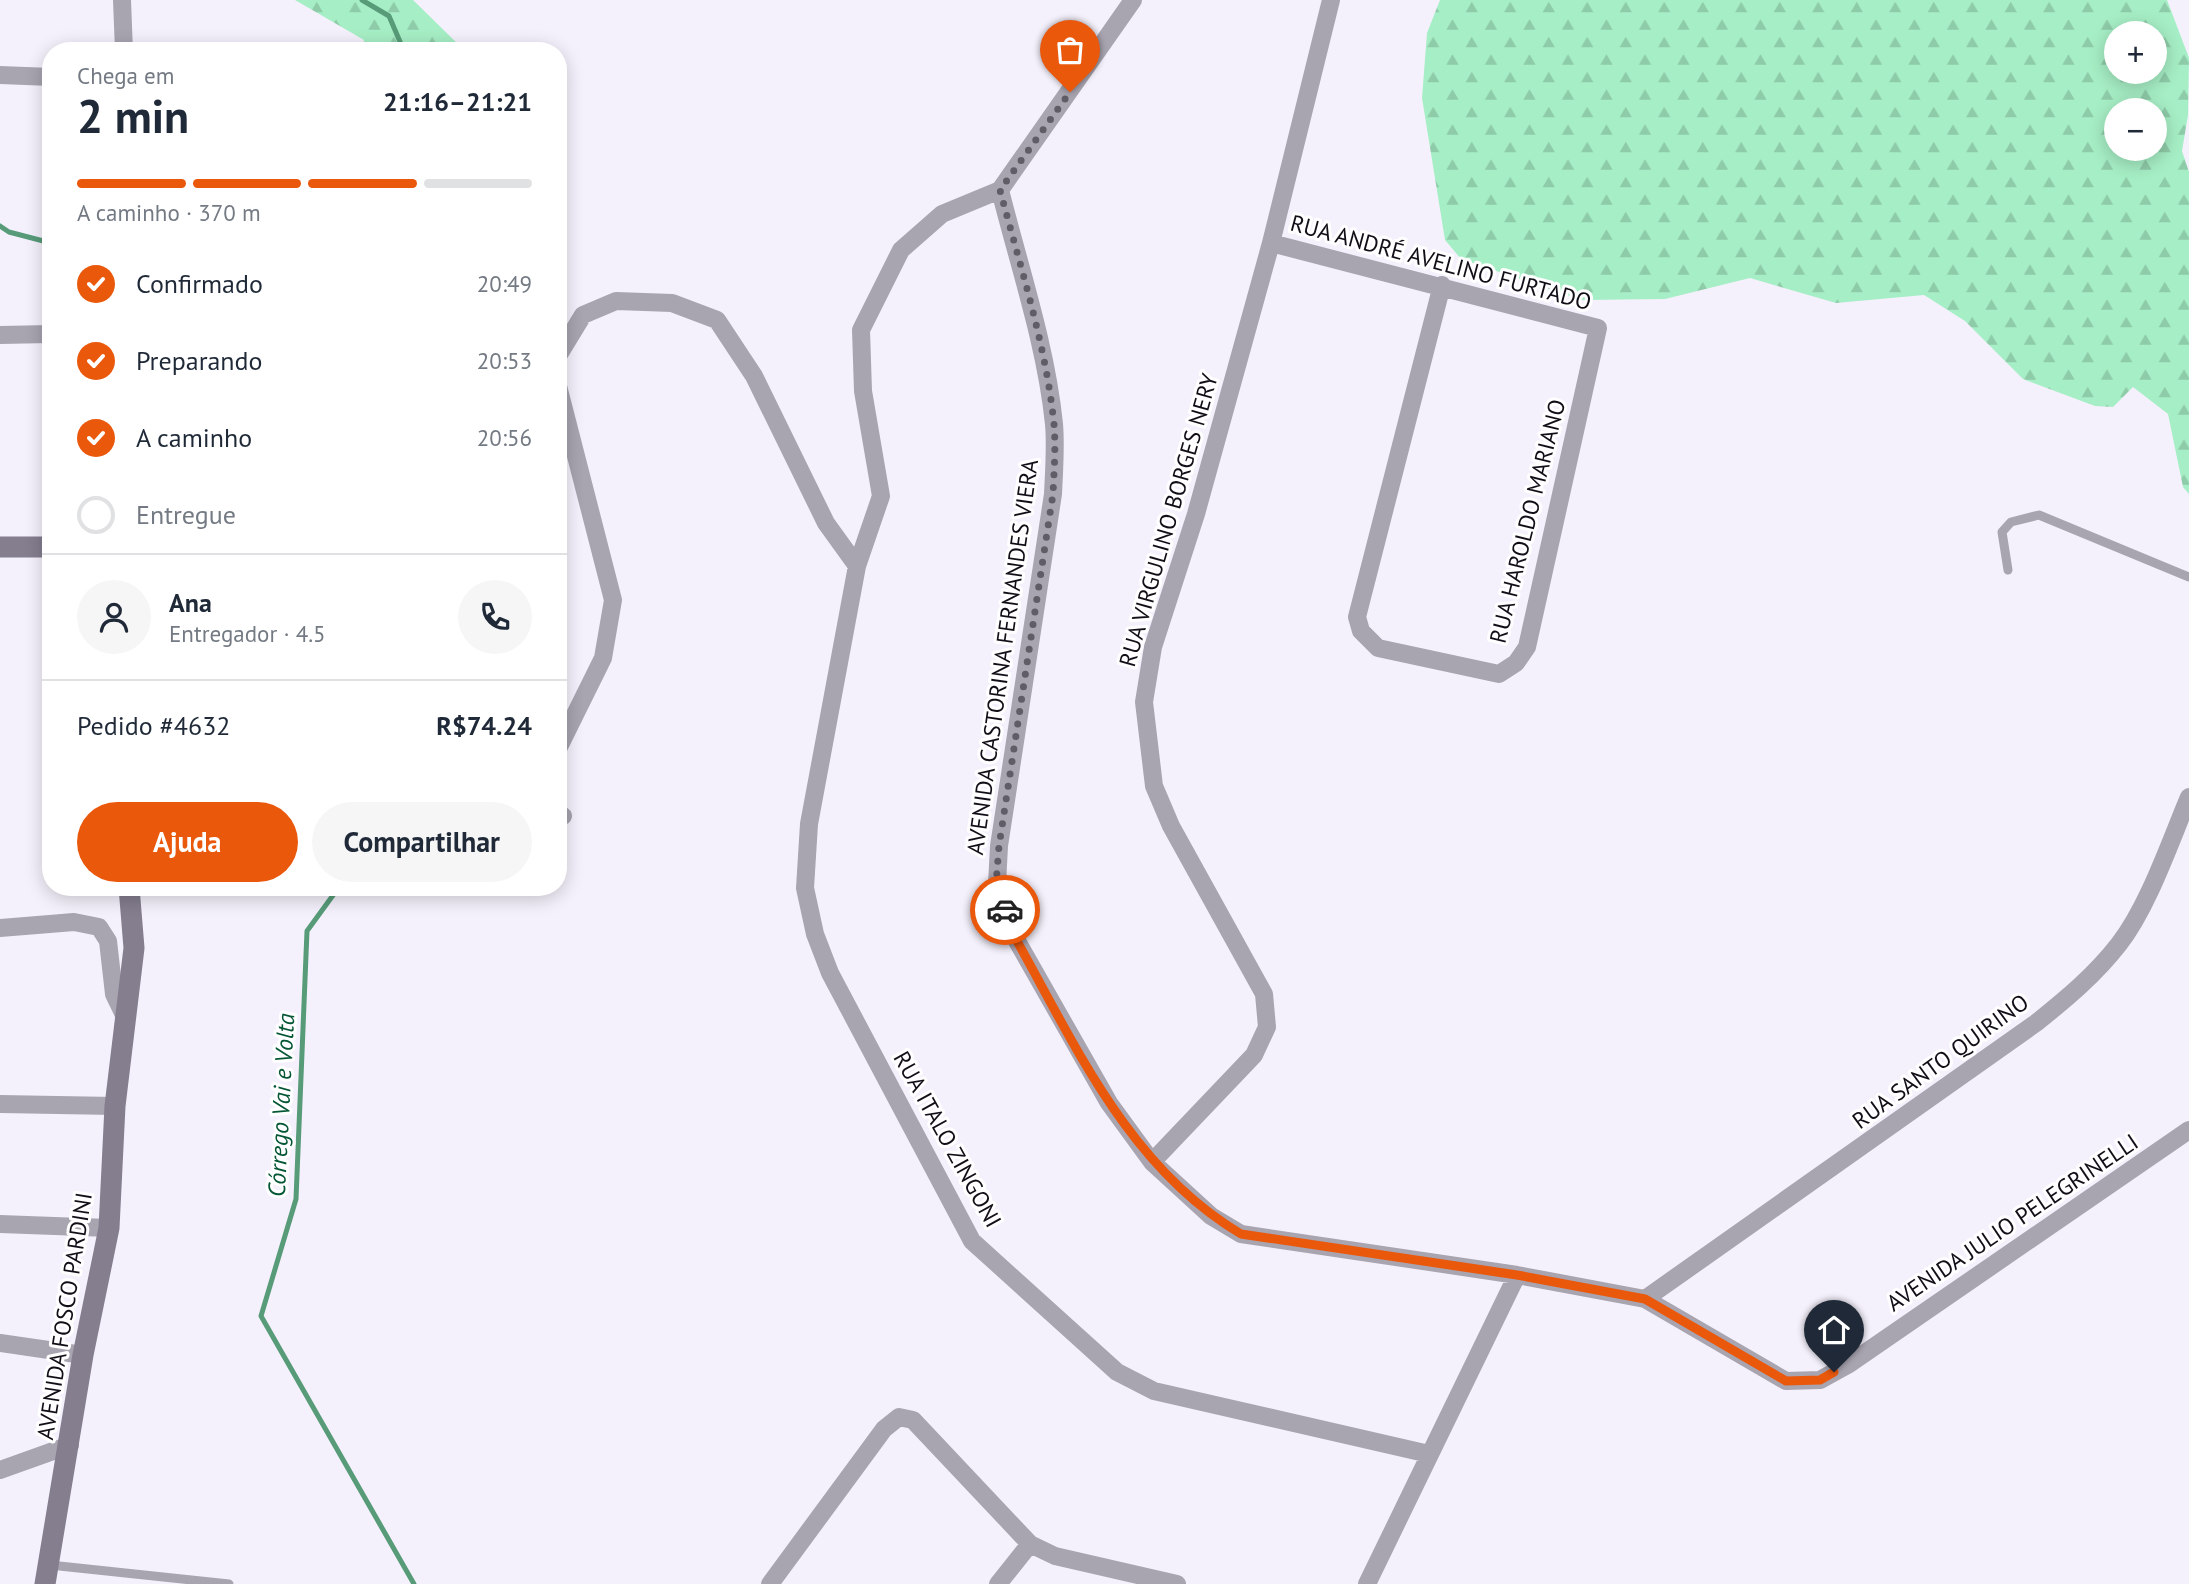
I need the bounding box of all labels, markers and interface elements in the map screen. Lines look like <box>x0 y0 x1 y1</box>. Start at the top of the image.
pin <box>1040 20 1100 92</box>
map controls <box>2104 21 2167 161</box>
button: + <box>2104 21 2167 84</box>
icon: bag <box>1051 31 1089 69</box>
text: Chega em <box>77 61 174 90</box>
text: 21:16–21:21 <box>383 85 532 118</box>
text: 2 min <box>77 86 189 146</box>
button: − <box>2104 98 2167 161</box>
text: A caminho · 370 m <box>77 198 261 227</box>
street label: RUA ANDRÉ AVELINO FURTADO <box>1287 208 1595 316</box>
icon: check <box>77 265 115 303</box>
text: Confirmado <box>136 267 263 300</box>
text: 20:49 <box>477 269 532 298</box>
icon: check <box>77 342 115 380</box>
text: Preparando <box>136 344 263 377</box>
text: 20:53 <box>477 346 532 375</box>
street label: RUA VIRGULINO BORGES NERY <box>1112 370 1224 670</box>
street label: RUA HAROLDO MARIANO <box>1483 396 1571 646</box>
icon: check <box>77 419 115 457</box>
text: A caminho <box>136 421 252 454</box>
text: 20:56 <box>477 423 532 452</box>
street label: AVENIDA CASTORINA FERNANDES VIERA <box>960 457 1044 857</box>
text: Entregue <box>136 498 236 531</box>
button: person <box>77 580 151 654</box>
button: phone <box>458 580 532 654</box>
text: Ana <box>169 586 212 619</box>
text: Entregador · 4.5 <box>169 619 326 648</box>
text: Pedido #4632 <box>77 709 230 742</box>
text: R$74.24 <box>436 709 532 742</box>
button: Ajuda <box>77 802 298 882</box>
button: Compartilhar <box>312 802 532 882</box>
courier <box>970 875 1040 945</box>
icon: car <box>986 891 1024 929</box>
street label: RUA SANTO QUIRINO <box>1846 987 2034 1135</box>
water label: Córrego Vai e Volta <box>261 1012 301 1198</box>
street label: RUA ITALO ZINGONI <box>888 1046 1008 1232</box>
street label: AVENIDA JULIO PELEGRINELLI <box>1881 1127 2143 1317</box>
street label: AVENIDA FOSCO PARDINI <box>30 1190 98 1442</box>
pin <box>1804 1300 1864 1372</box>
icon: home <box>1815 1311 1853 1349</box>

